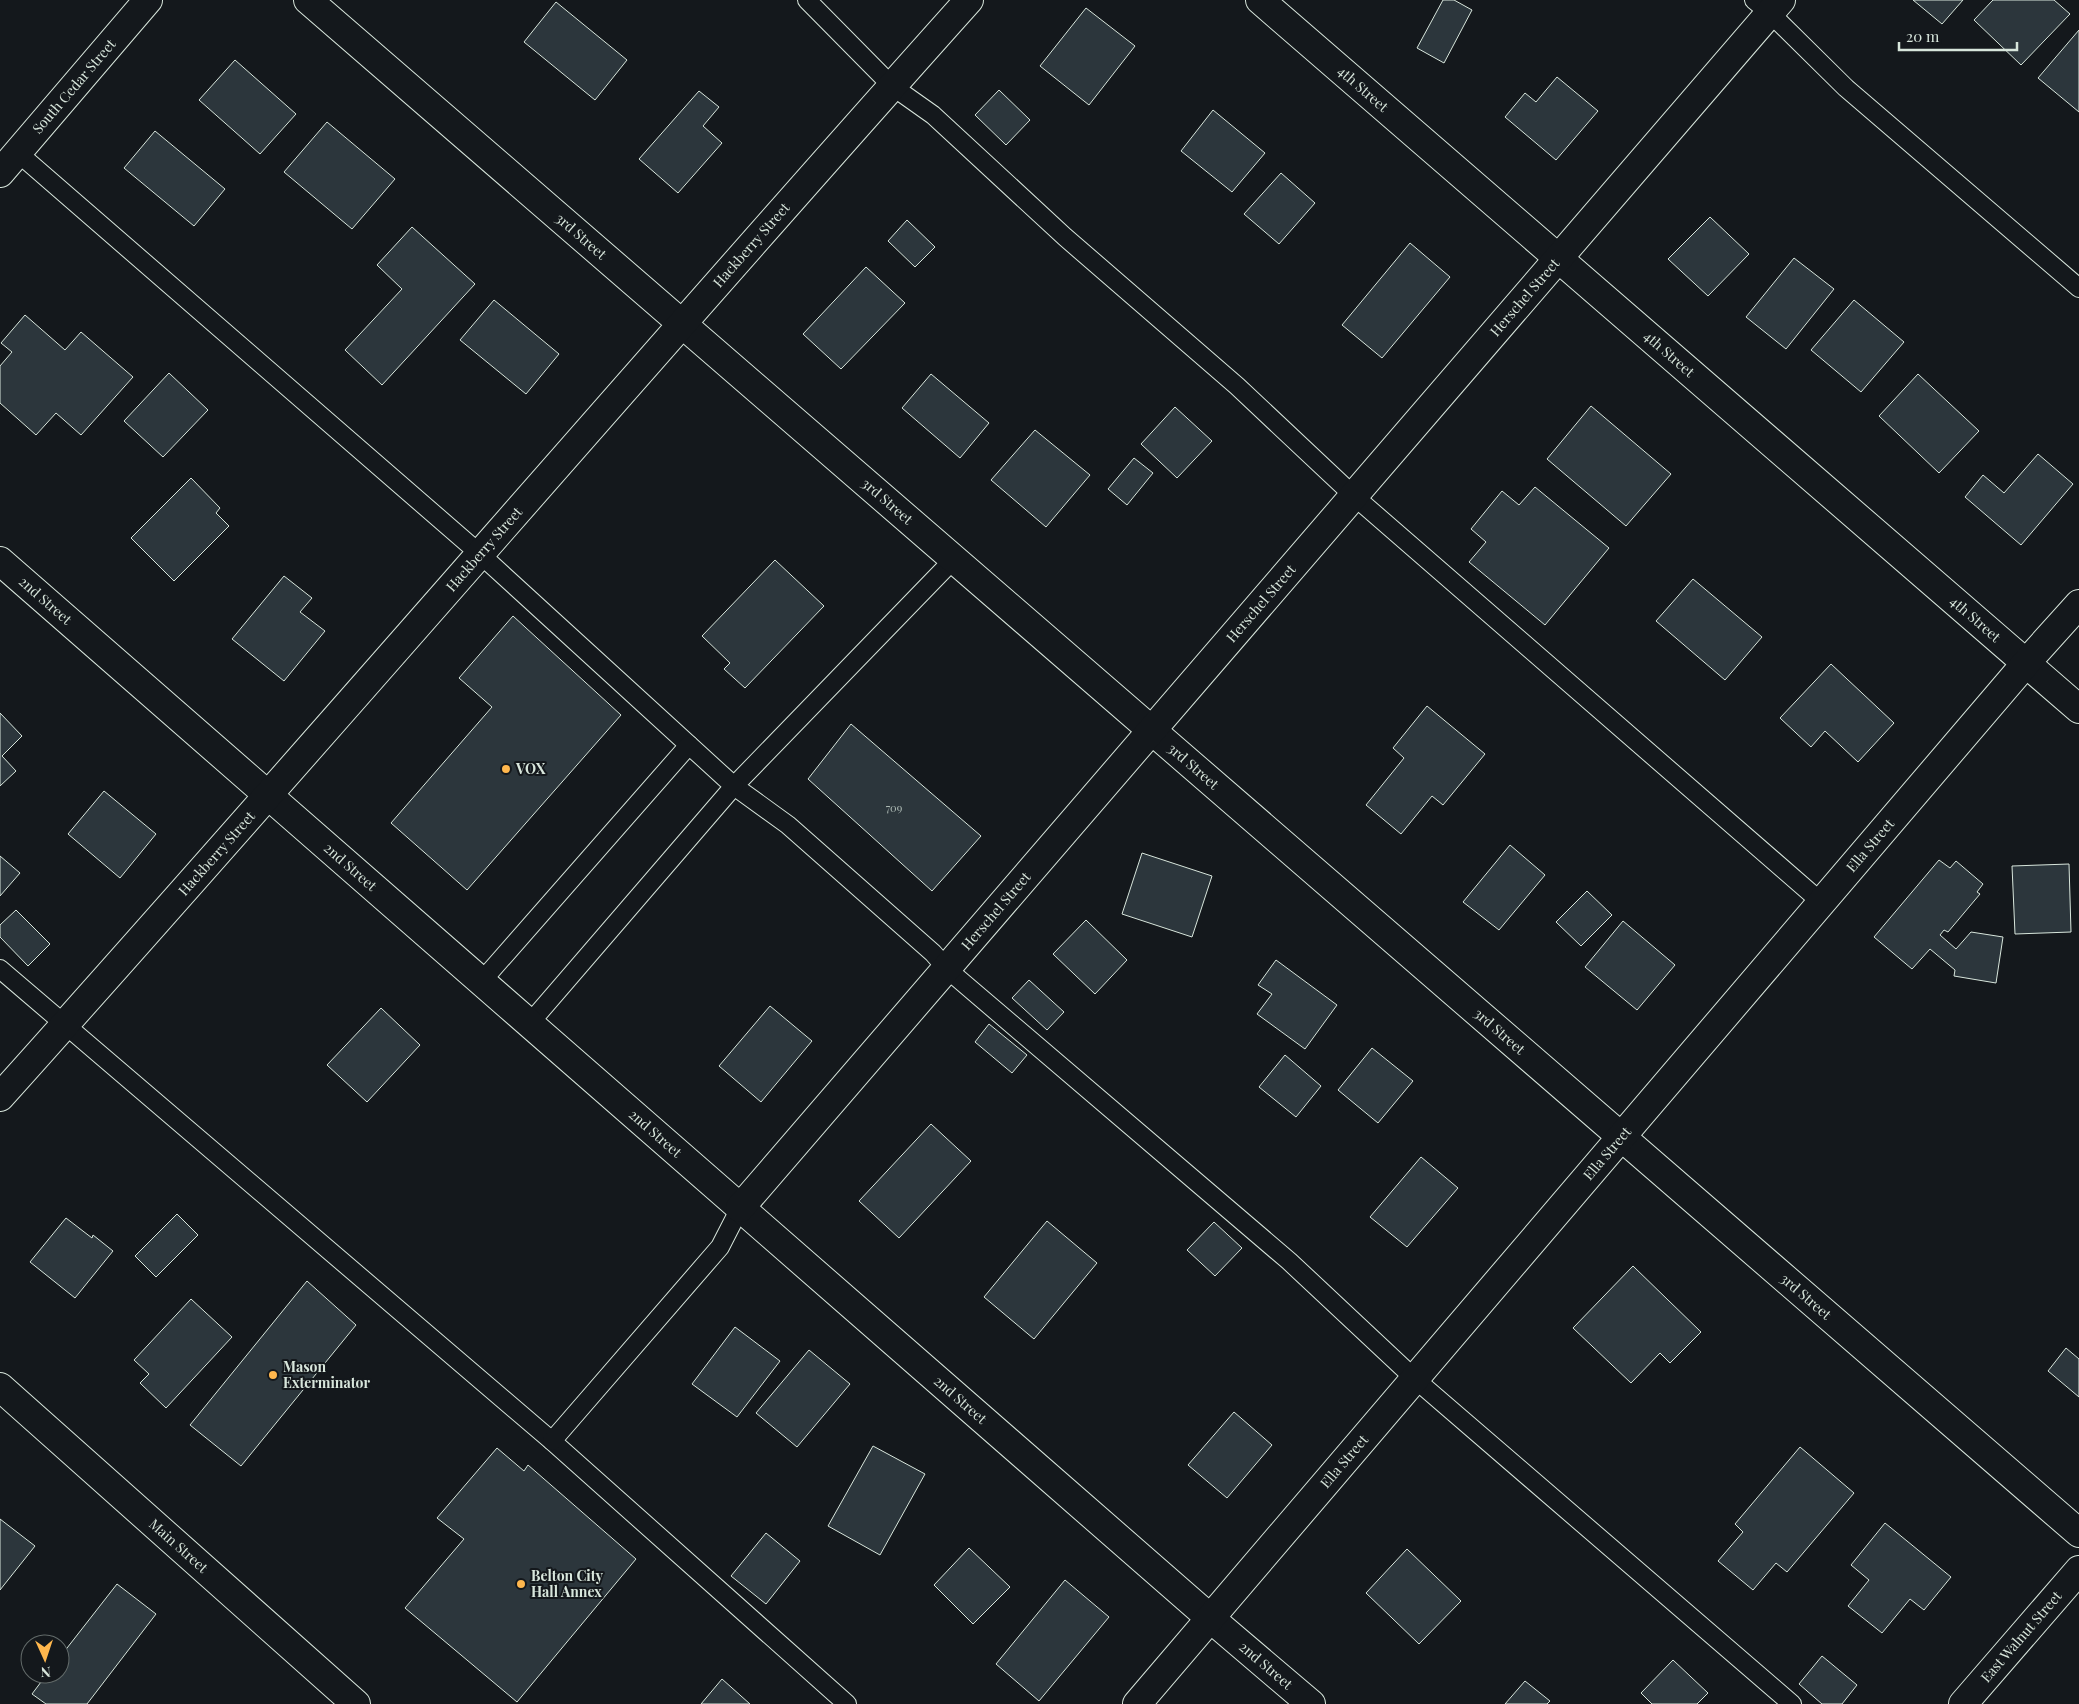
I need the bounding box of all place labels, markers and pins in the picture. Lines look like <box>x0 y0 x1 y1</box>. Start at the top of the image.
place label: VOX <box>515 759 546 778</box>
marker: VOX <box>500 763 512 775</box>
place label: Mason Exterminator <box>283 1357 370 1392</box>
marker: Mason Exterminator <box>267 1369 279 1381</box>
place label: Belton City Hall Annex <box>531 1566 604 1601</box>
marker: Belton City Hall Annex <box>515 1578 527 1590</box>

